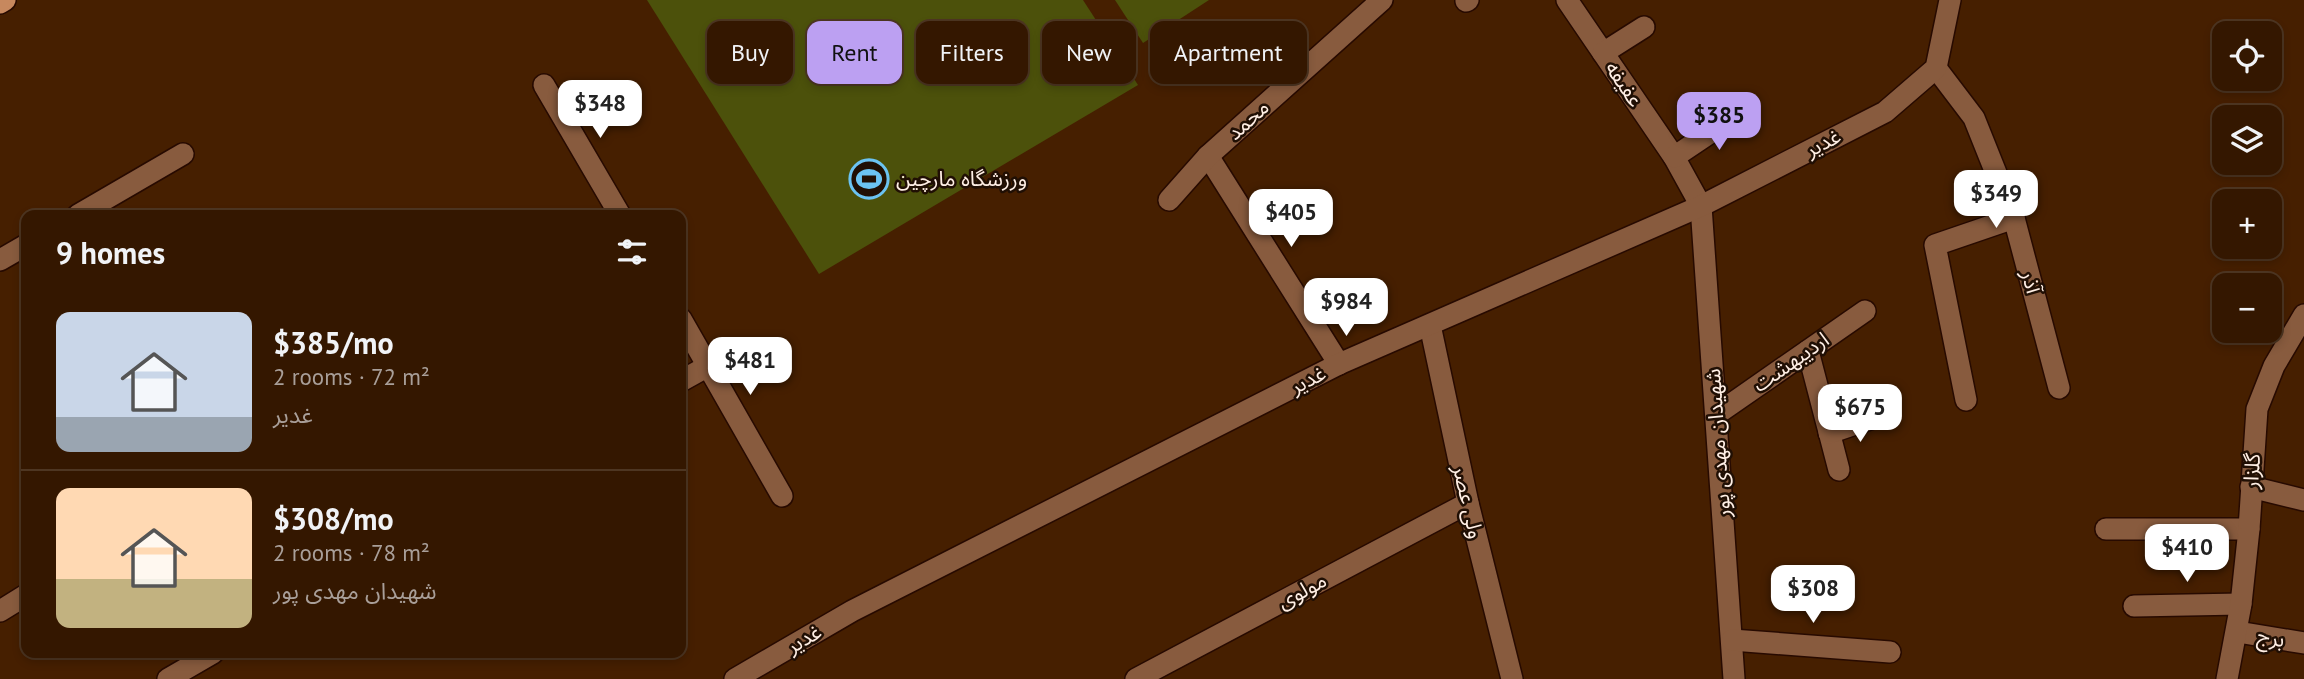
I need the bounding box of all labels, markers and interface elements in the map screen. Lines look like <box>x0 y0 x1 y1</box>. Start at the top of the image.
chip: Buy <box>707 21 793 84</box>
chip: Rent <box>807 21 902 84</box>
chip: Filters <box>916 21 1028 84</box>
chip: New <box>1042 21 1136 84</box>
chip: Apartment <box>1150 21 1307 84</box>
map controls <box>2212 21 2282 343</box>
button: locate <box>2212 21 2282 91</box>
street label: عفیفه <box>1599 56 1649 112</box>
pin: $348 <box>559 80 641 140</box>
text: $348 <box>574 88 626 117</box>
pin: $385 <box>1678 92 1760 152</box>
street label: محمد <box>1221 94 1274 146</box>
text: $385 <box>1693 100 1745 129</box>
button: layers <box>2212 105 2282 175</box>
street label: غدیر <box>1800 122 1845 163</box>
sports icon: ورزشگاه مارچین <box>848 158 890 200</box>
place label: ورزشگاه مارچین <box>896 165 1027 192</box>
pin: $349 <box>1955 170 2037 230</box>
text: $349 <box>1970 178 2022 207</box>
button: + <box>2212 189 2282 259</box>
pin: $405 <box>1250 190 1332 249</box>
text: $405 <box>1265 197 1317 226</box>
text: 9 homes <box>56 233 165 272</box>
icon: filters <box>613 233 651 271</box>
street label: آذر <box>2015 266 2048 297</box>
button: − <box>2212 273 2282 343</box>
pin: $984 <box>1305 278 1387 338</box>
text: $984 <box>1320 286 1372 315</box>
text: $385/mo <box>273 323 394 362</box>
street label: اردیبهشت <box>1747 326 1834 398</box>
pin: $481 <box>709 338 791 397</box>
icon: home <box>112 340 196 424</box>
text: $481 <box>724 345 776 374</box>
street label: غدیر <box>1285 359 1330 400</box>
text: 2 rooms · 72 m² <box>273 362 430 391</box>
street label: شهیدان مهدی پور <box>1699 368 1736 520</box>
pin: $675 <box>1819 384 1901 444</box>
text: $675 <box>1834 392 1886 421</box>
text: غدیر <box>273 400 313 429</box>
street label: گلزار <box>2237 452 2266 491</box>
street label: ولی عصر <box>1447 461 1490 541</box>
text: $308/mo <box>273 499 394 538</box>
icon: home <box>112 516 196 600</box>
pin: $410 <box>2146 524 2228 584</box>
text: $410 <box>2161 532 2213 561</box>
text: 2 rooms · 78 m² <box>273 538 430 567</box>
street label: مولوی <box>1272 566 1331 615</box>
pin: $308 <box>1772 566 1854 625</box>
text: $308 <box>1787 573 1839 602</box>
text: شهیدان مهدی پور <box>273 576 437 605</box>
street label: غدیر <box>780 618 826 660</box>
street label: برج <box>2255 622 2287 655</box>

